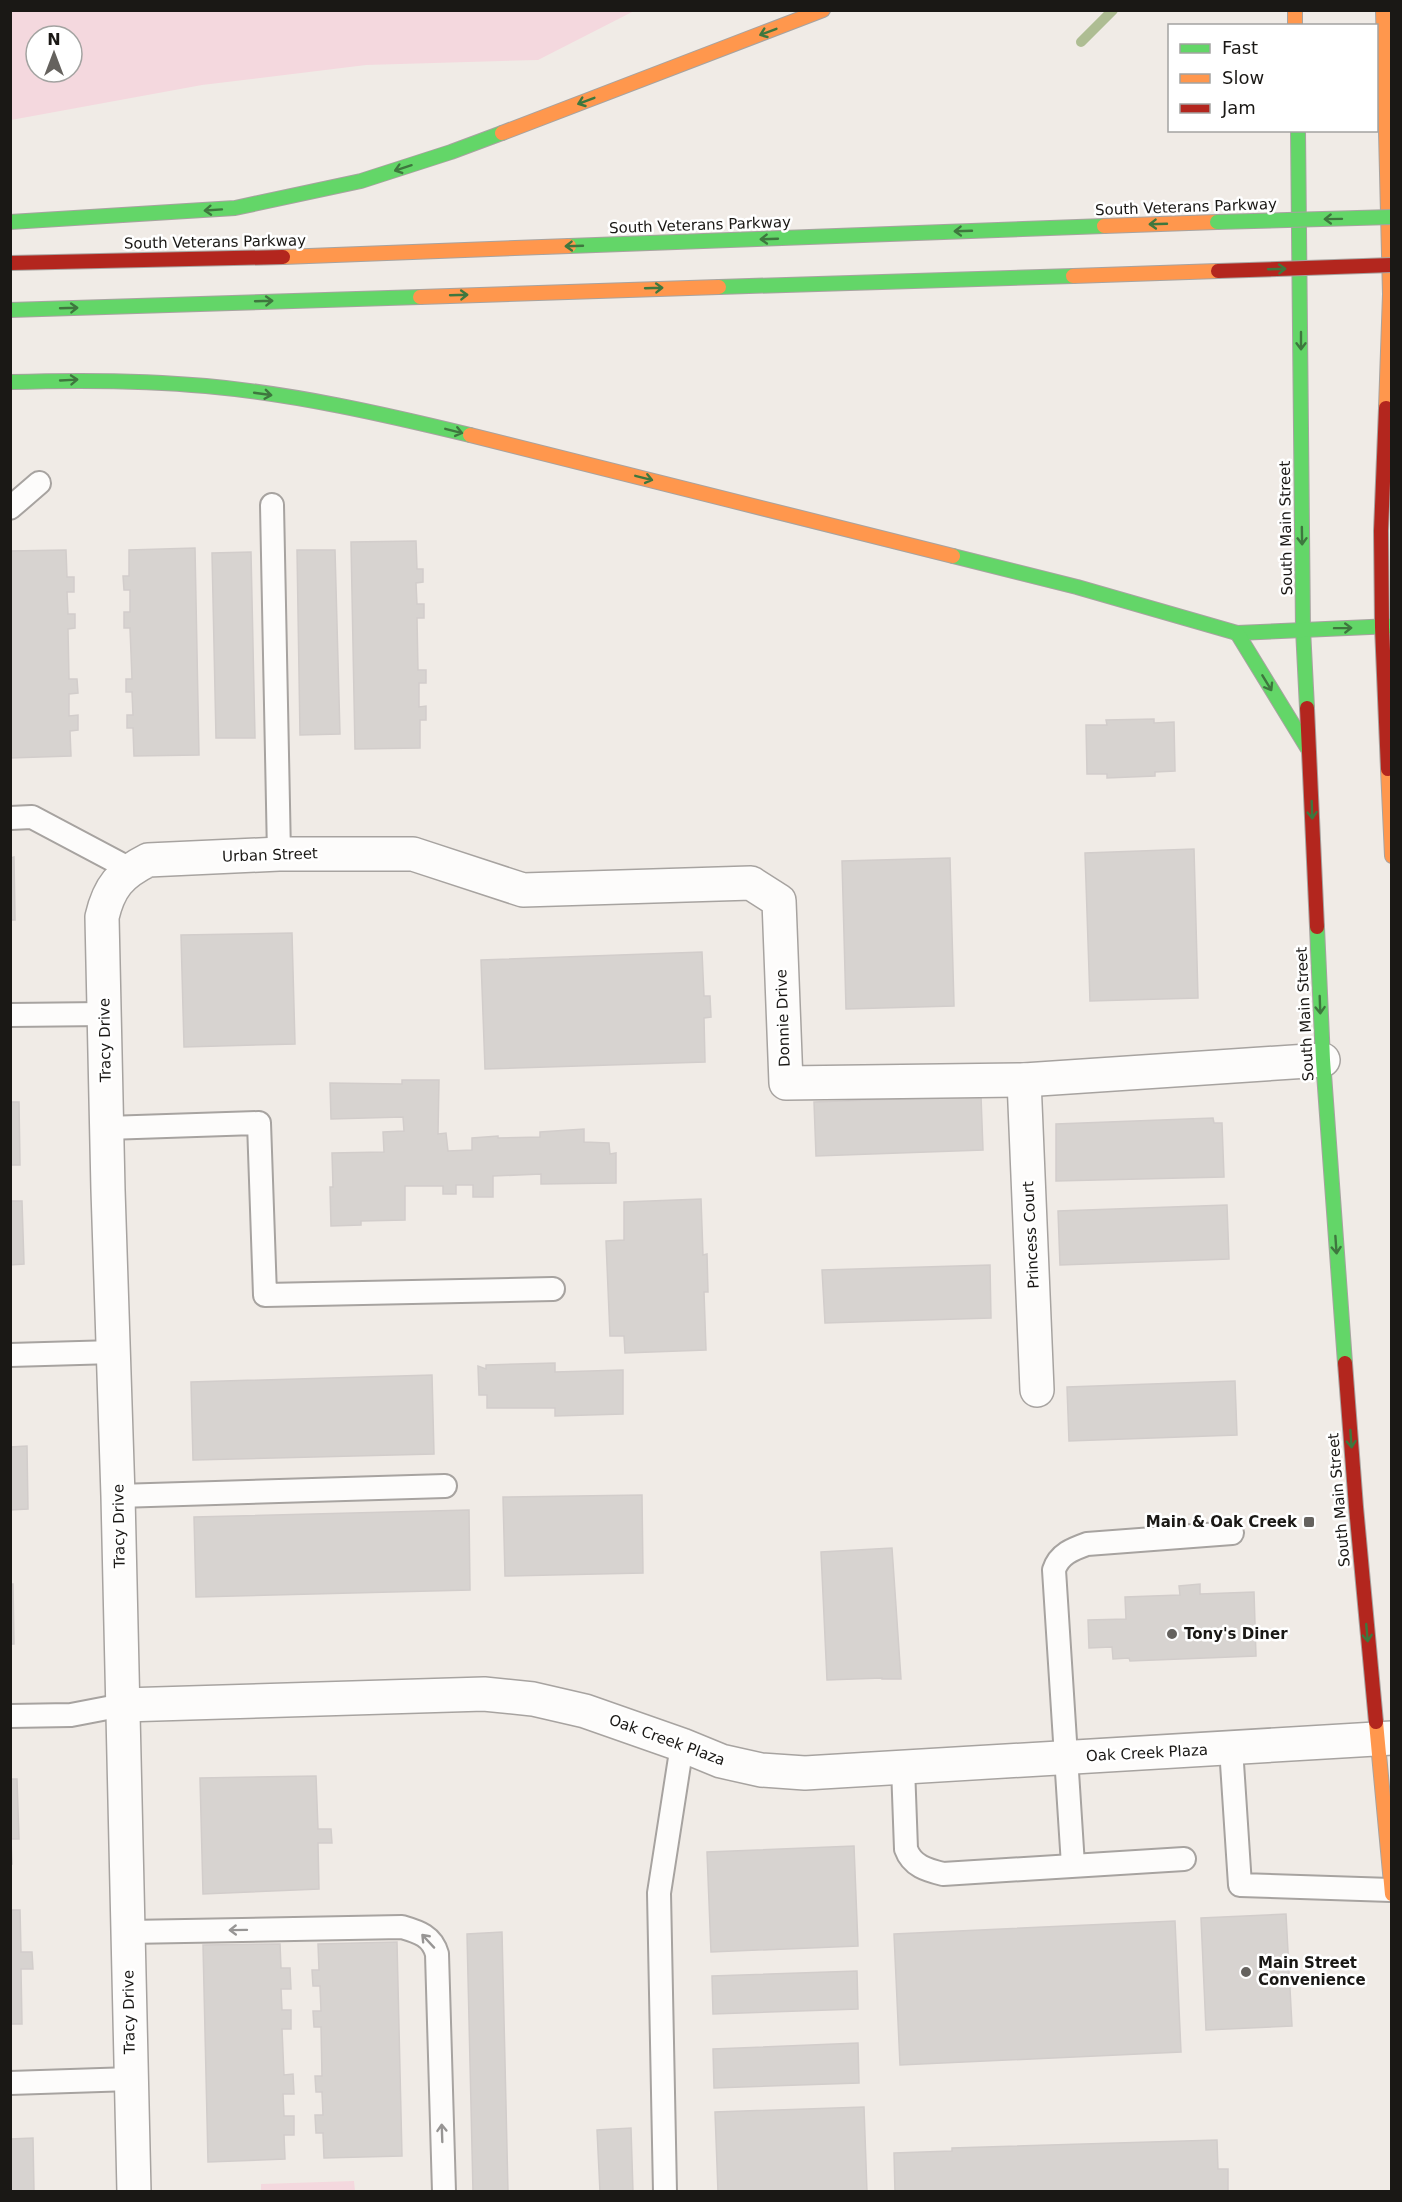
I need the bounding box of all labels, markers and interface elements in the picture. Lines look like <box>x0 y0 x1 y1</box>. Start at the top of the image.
north arrow <box>24 24 84 84</box>
legend <box>1168 24 1378 132</box>
one-way arrow <box>760 27 778 38</box>
text: N <box>47 30 61 49</box>
text: Fast <box>1222 37 1258 58</box>
text: Slow <box>1222 67 1264 88</box>
one-way arrow <box>577 96 596 107</box>
text: Jam <box>1221 97 1256 118</box>
one-way arrow <box>394 163 413 174</box>
street label: South Veterans Parkway <box>1095 195 1277 219</box>
one-way arrow <box>203 204 223 215</box>
street label: South Veterans Parkway <box>609 213 791 237</box>
one-way arrow <box>1324 213 1344 224</box>
one-way arrow <box>1149 218 1169 229</box>
one-way arrow <box>954 226 974 237</box>
street label: South Veterans Parkway <box>124 231 306 253</box>
one-way arrow <box>759 233 779 244</box>
one-way arrow <box>564 240 584 251</box>
one-way arrow <box>1266 263 1286 274</box>
one-way arrow <box>643 283 663 294</box>
one-way arrow <box>448 289 468 300</box>
one-way arrow <box>253 296 273 307</box>
one-way arrow <box>58 302 78 314</box>
one-way arrow <box>1295 330 1307 350</box>
one-way arrow <box>58 375 78 386</box>
one-way arrow <box>253 388 273 399</box>
one-way arrow <box>445 426 464 437</box>
street label: South Main Street <box>1276 460 1296 595</box>
one-way arrow <box>634 473 653 485</box>
one-way arrow <box>1296 525 1307 545</box>
one-way arrow <box>1332 622 1352 633</box>
one-way arrow <box>1261 674 1273 691</box>
one-way arrow <box>1307 800 1318 820</box>
street label: Urban Street <box>222 844 318 866</box>
street label: South Main Street <box>1292 946 1318 1082</box>
street label: Donnie Drive <box>772 969 794 1067</box>
one-way arrow <box>1315 995 1326 1015</box>
street label: Tracy Drive <box>95 998 115 1083</box>
street label: Princess Court <box>1019 1181 1043 1289</box>
one-way arrow <box>1331 1234 1342 1254</box>
one-way arrow <box>1345 1429 1356 1449</box>
street label: South Main Street <box>1324 1432 1354 1568</box>
street label: Tracy Drive <box>109 1484 129 1569</box>
place label: Main & Oak Creek <box>1146 1513 1298 1531</box>
marker: Main & Oak Creek <box>1302 1515 1316 1529</box>
one-way arrow <box>1362 1623 1373 1643</box>
place label: Tony's Diner <box>1184 1625 1288 1643</box>
marker: Tony's Diner <box>1165 1627 1179 1641</box>
street label: Oak Creek Plaza <box>607 1711 727 1769</box>
street label: Oak Creek Plaza <box>1086 1741 1208 1765</box>
one-way arrow <box>229 1925 249 1936</box>
one-way arrow <box>422 1934 436 1950</box>
place label: Main Street Convenience <box>1258 1954 1366 1989</box>
marker: Main Street Convenience <box>1239 1965 1253 1979</box>
street label: Tracy Drive <box>119 1970 139 2055</box>
one-way arrow <box>436 2124 448 2144</box>

